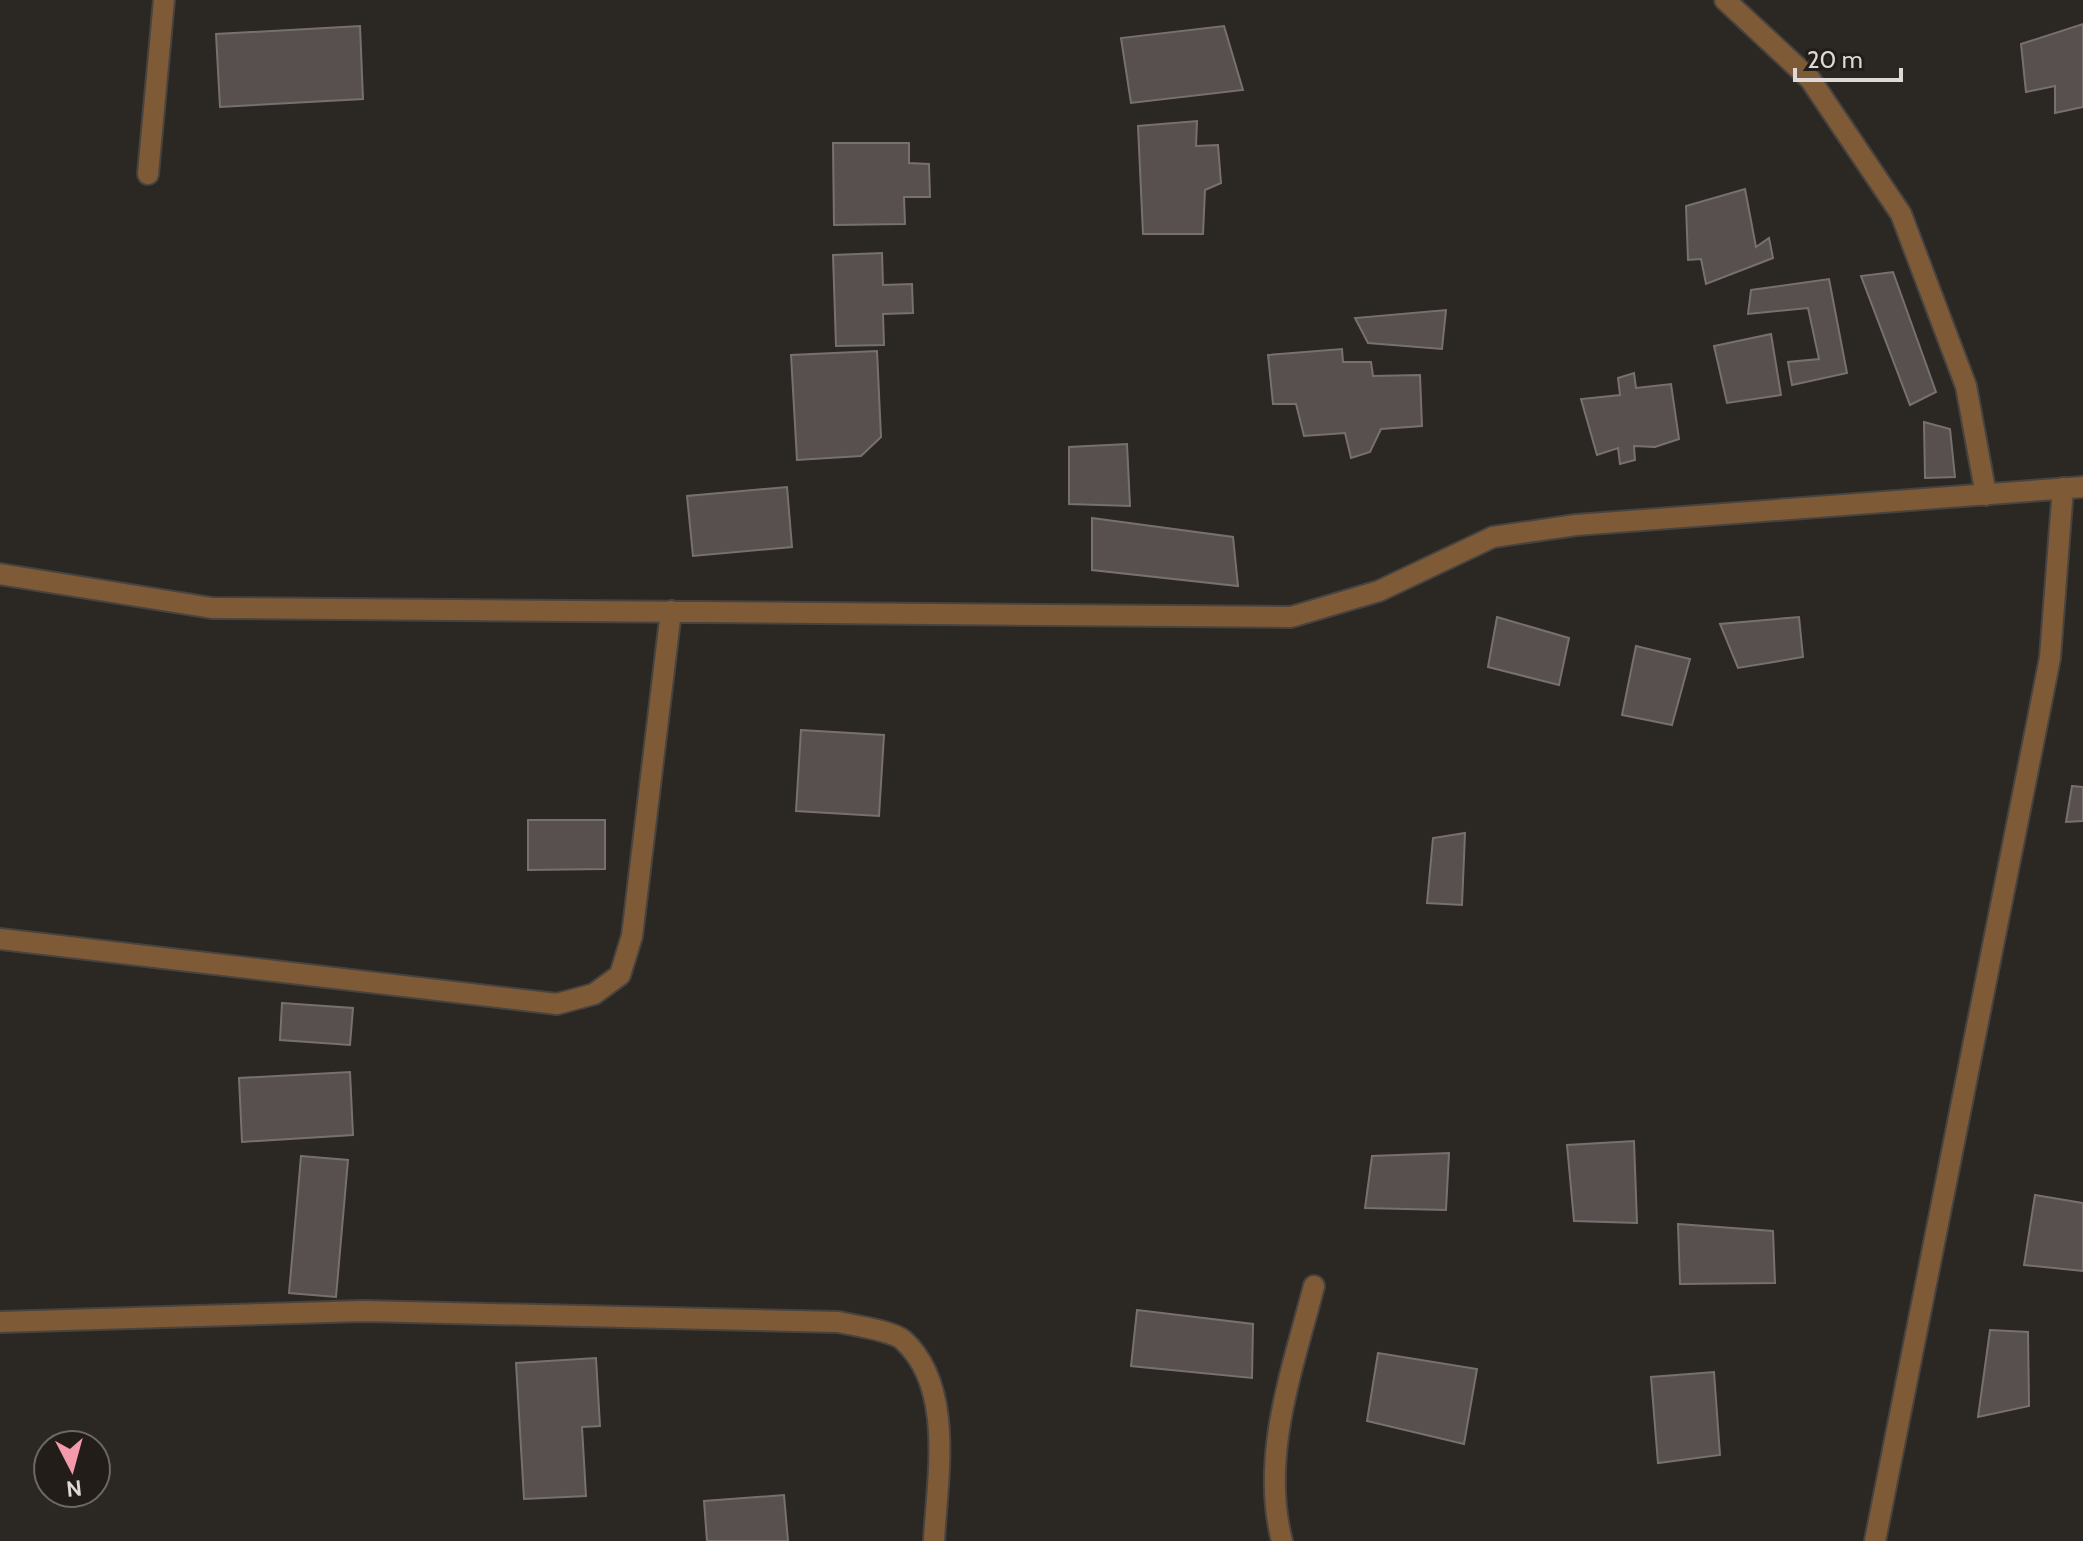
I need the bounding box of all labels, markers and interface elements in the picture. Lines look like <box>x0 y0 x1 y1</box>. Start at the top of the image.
scale bar <box>1795 32 1901 82</box>
text: 20 m <box>1807 45 1863 74</box>
north arrow <box>32 1429 112 1509</box>
text: N <box>65 1474 83 1503</box>

